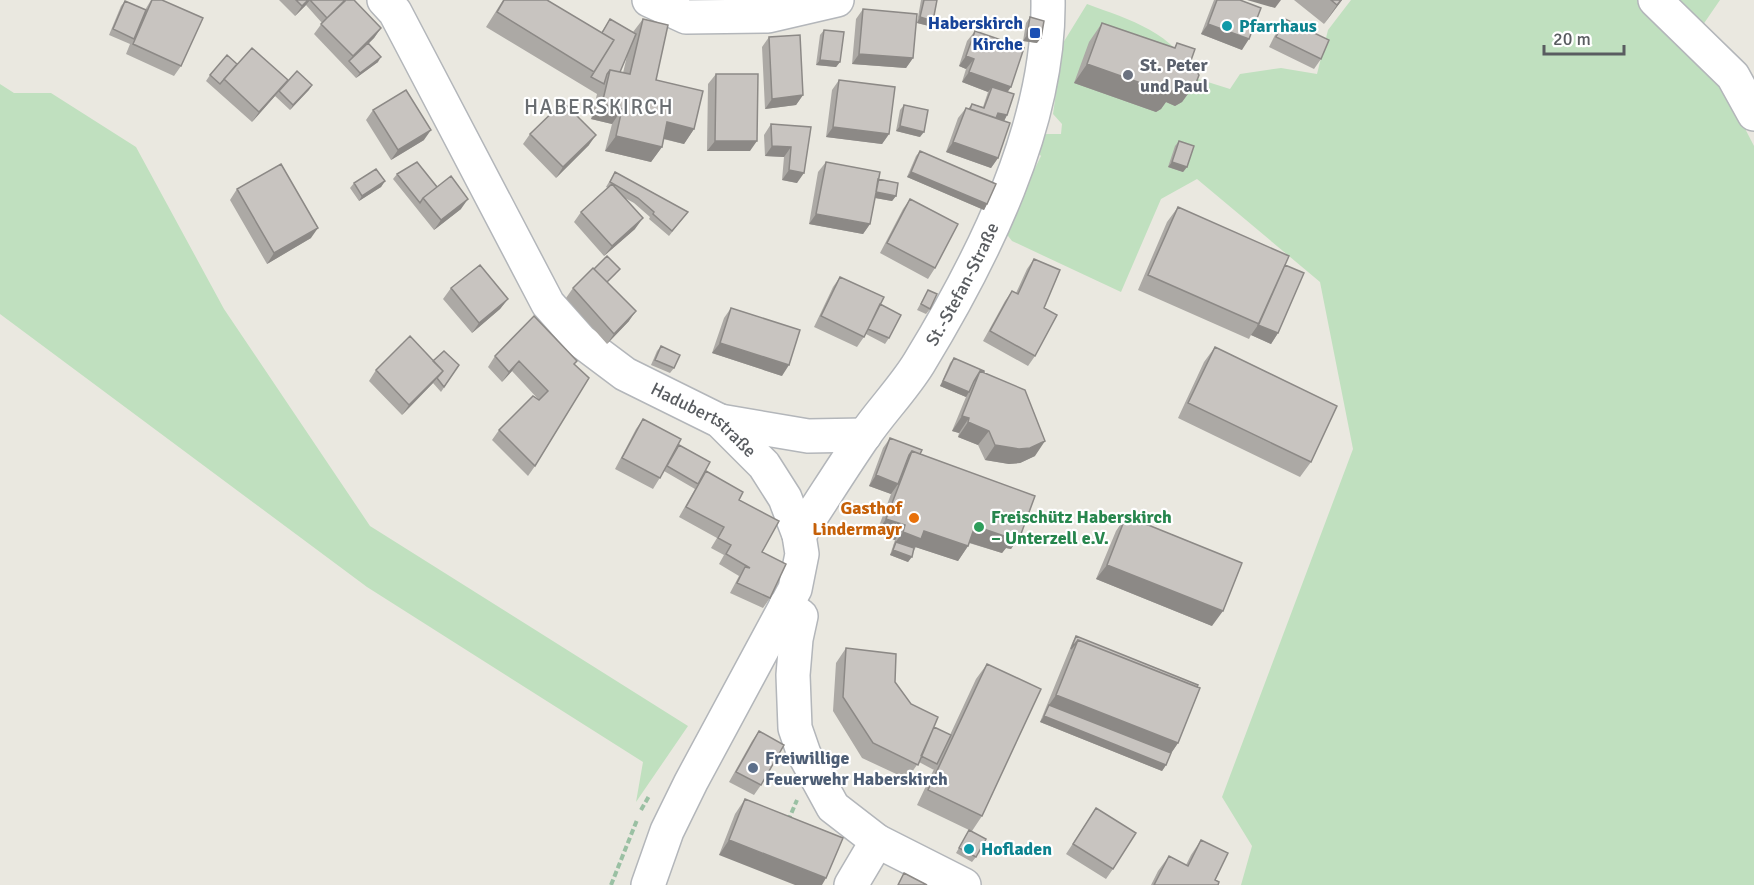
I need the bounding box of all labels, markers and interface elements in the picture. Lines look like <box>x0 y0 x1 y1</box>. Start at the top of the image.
place label: Haberskirch Kirche <box>928 12 1023 55</box>
place label: Pfarrhaus <box>1239 15 1317 37</box>
scale bar <box>1544 18 1624 56</box>
marker: Pfarrhaus <box>1220 19 1234 33</box>
marker: Haberskirch Kirche <box>1028 26 1042 40</box>
text: 20 m <box>1553 28 1591 50</box>
place label: St. Peter und Paul <box>1140 54 1209 97</box>
marker: St. Peter und Paul <box>1121 68 1135 82</box>
district label: HABERSKIRCH <box>524 94 674 120</box>
street label: St.-Stefan-Straße <box>921 219 1004 350</box>
street label: Hadubertstraße <box>647 378 761 462</box>
place label: Gasthof Lindermayr <box>812 497 903 540</box>
place label: Freischütz Haberskirch – Unterzell e.V. <box>991 506 1172 549</box>
marker: Gasthof Lindermayr <box>907 511 921 525</box>
marker: Freischütz Haberskirch – Unterzell e.V. <box>972 520 986 534</box>
place label: Freiwillige Feuerwehr Haberskirch <box>765 747 948 790</box>
marker: Freiwillige Feuerwehr Haberskirch <box>746 761 760 775</box>
place label: Hofladen <box>981 838 1052 860</box>
marker: Hofladen <box>962 842 976 856</box>

